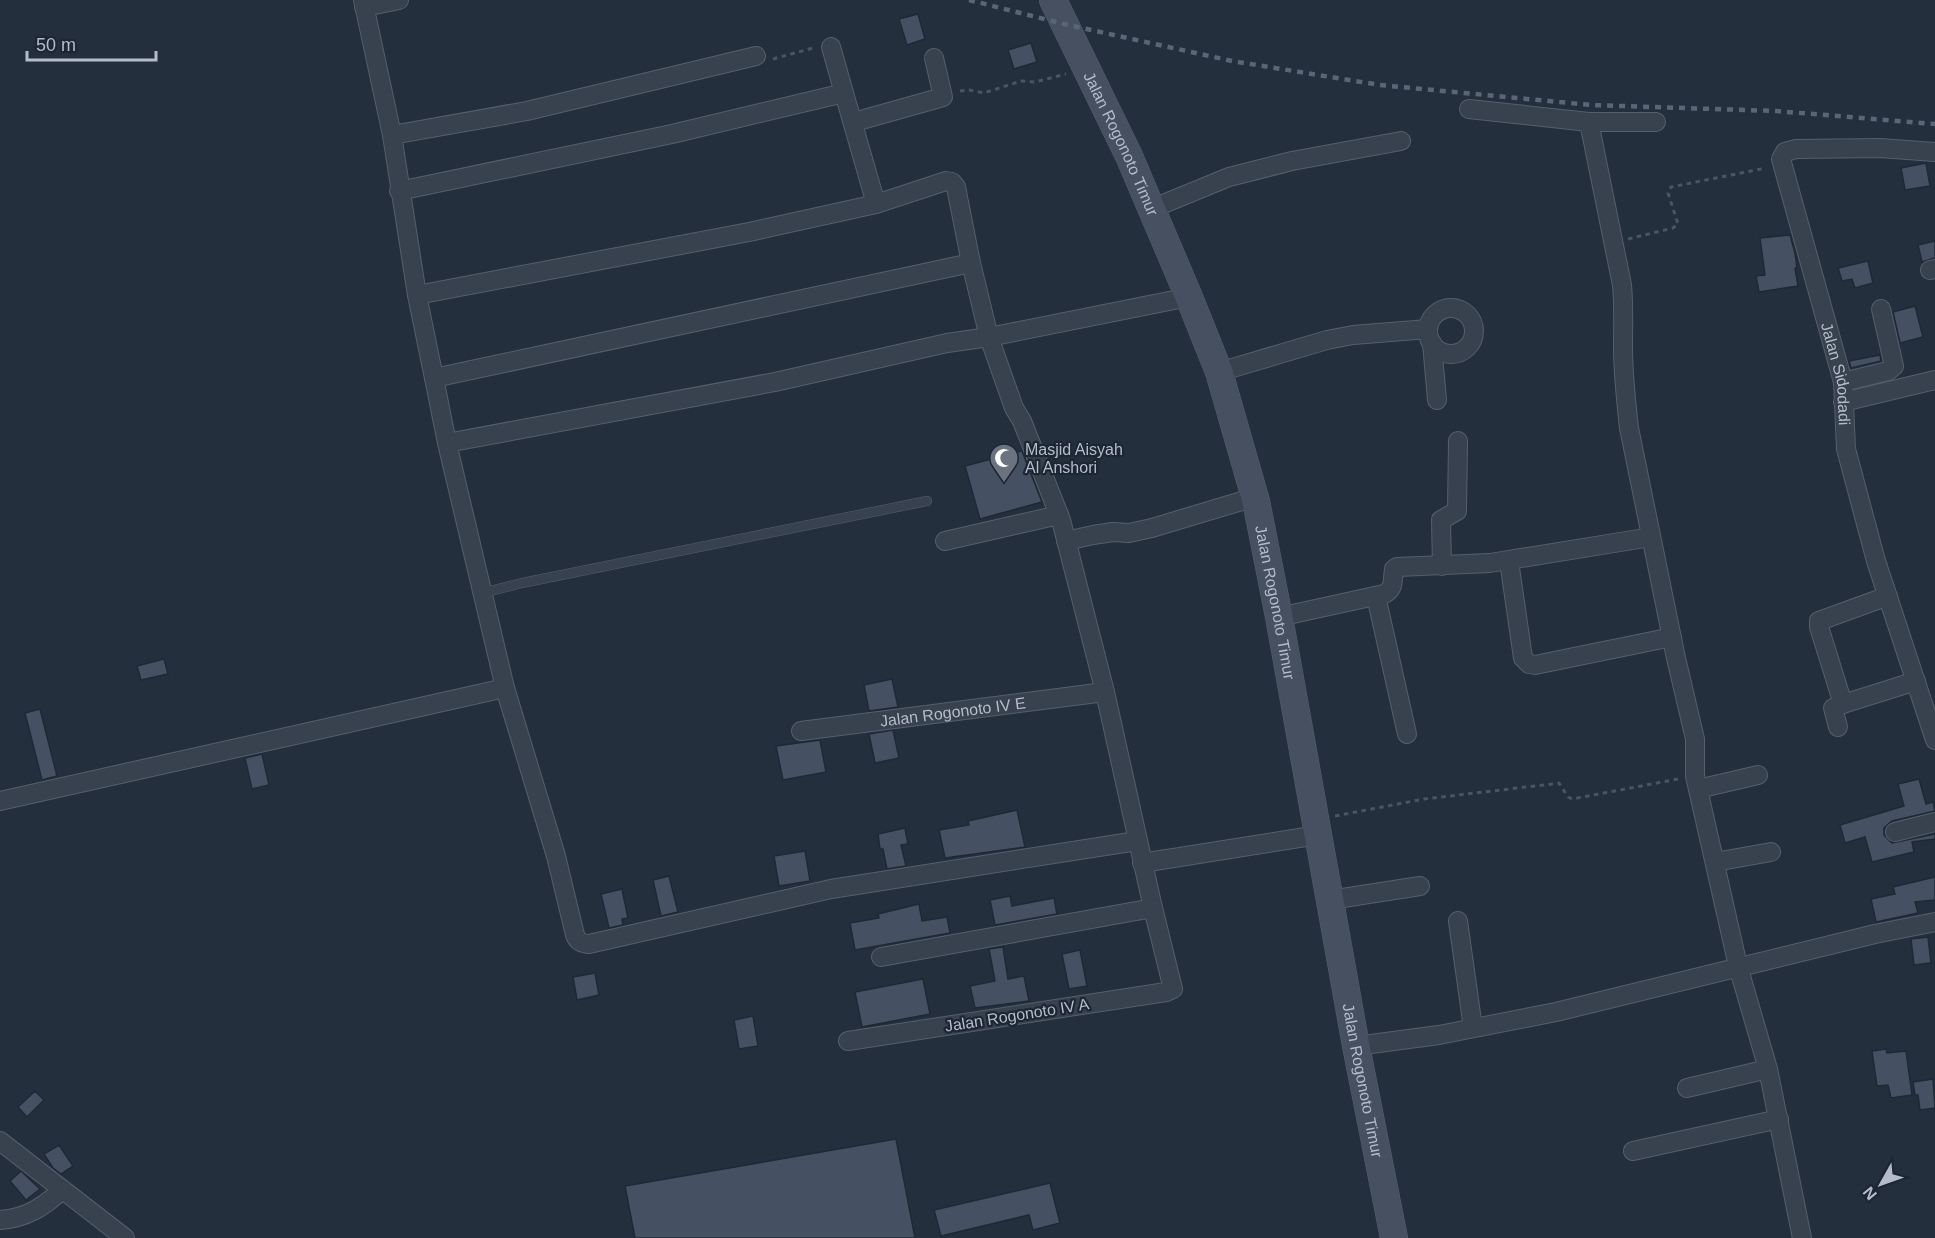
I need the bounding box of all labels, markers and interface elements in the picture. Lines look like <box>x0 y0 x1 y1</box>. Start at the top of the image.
scale bar <box>27 24 156 62</box>
text: 50 m <box>36 35 76 55</box>
street label: Jalan Rogonoto Timur <box>1081 69 1162 219</box>
street label: Jalan Sidodadi <box>1818 320 1853 426</box>
place label: Masjid Aisyah Al Anshori <box>1025 441 1123 476</box>
mosque icon: Masjid Aisyah Al Anshori <box>988 442 1020 484</box>
street label: Jalan Rogonoto Timur <box>1253 524 1299 681</box>
street label: Jalan Rogonoto IV E <box>879 694 1027 729</box>
street label: Jalan Rogonoto IV A <box>944 995 1091 1035</box>
street label: Jalan Rogonoto Timur <box>1340 1002 1386 1160</box>
north arrow <box>1851 1154 1911 1214</box>
text: N <box>1860 1183 1880 1203</box>

